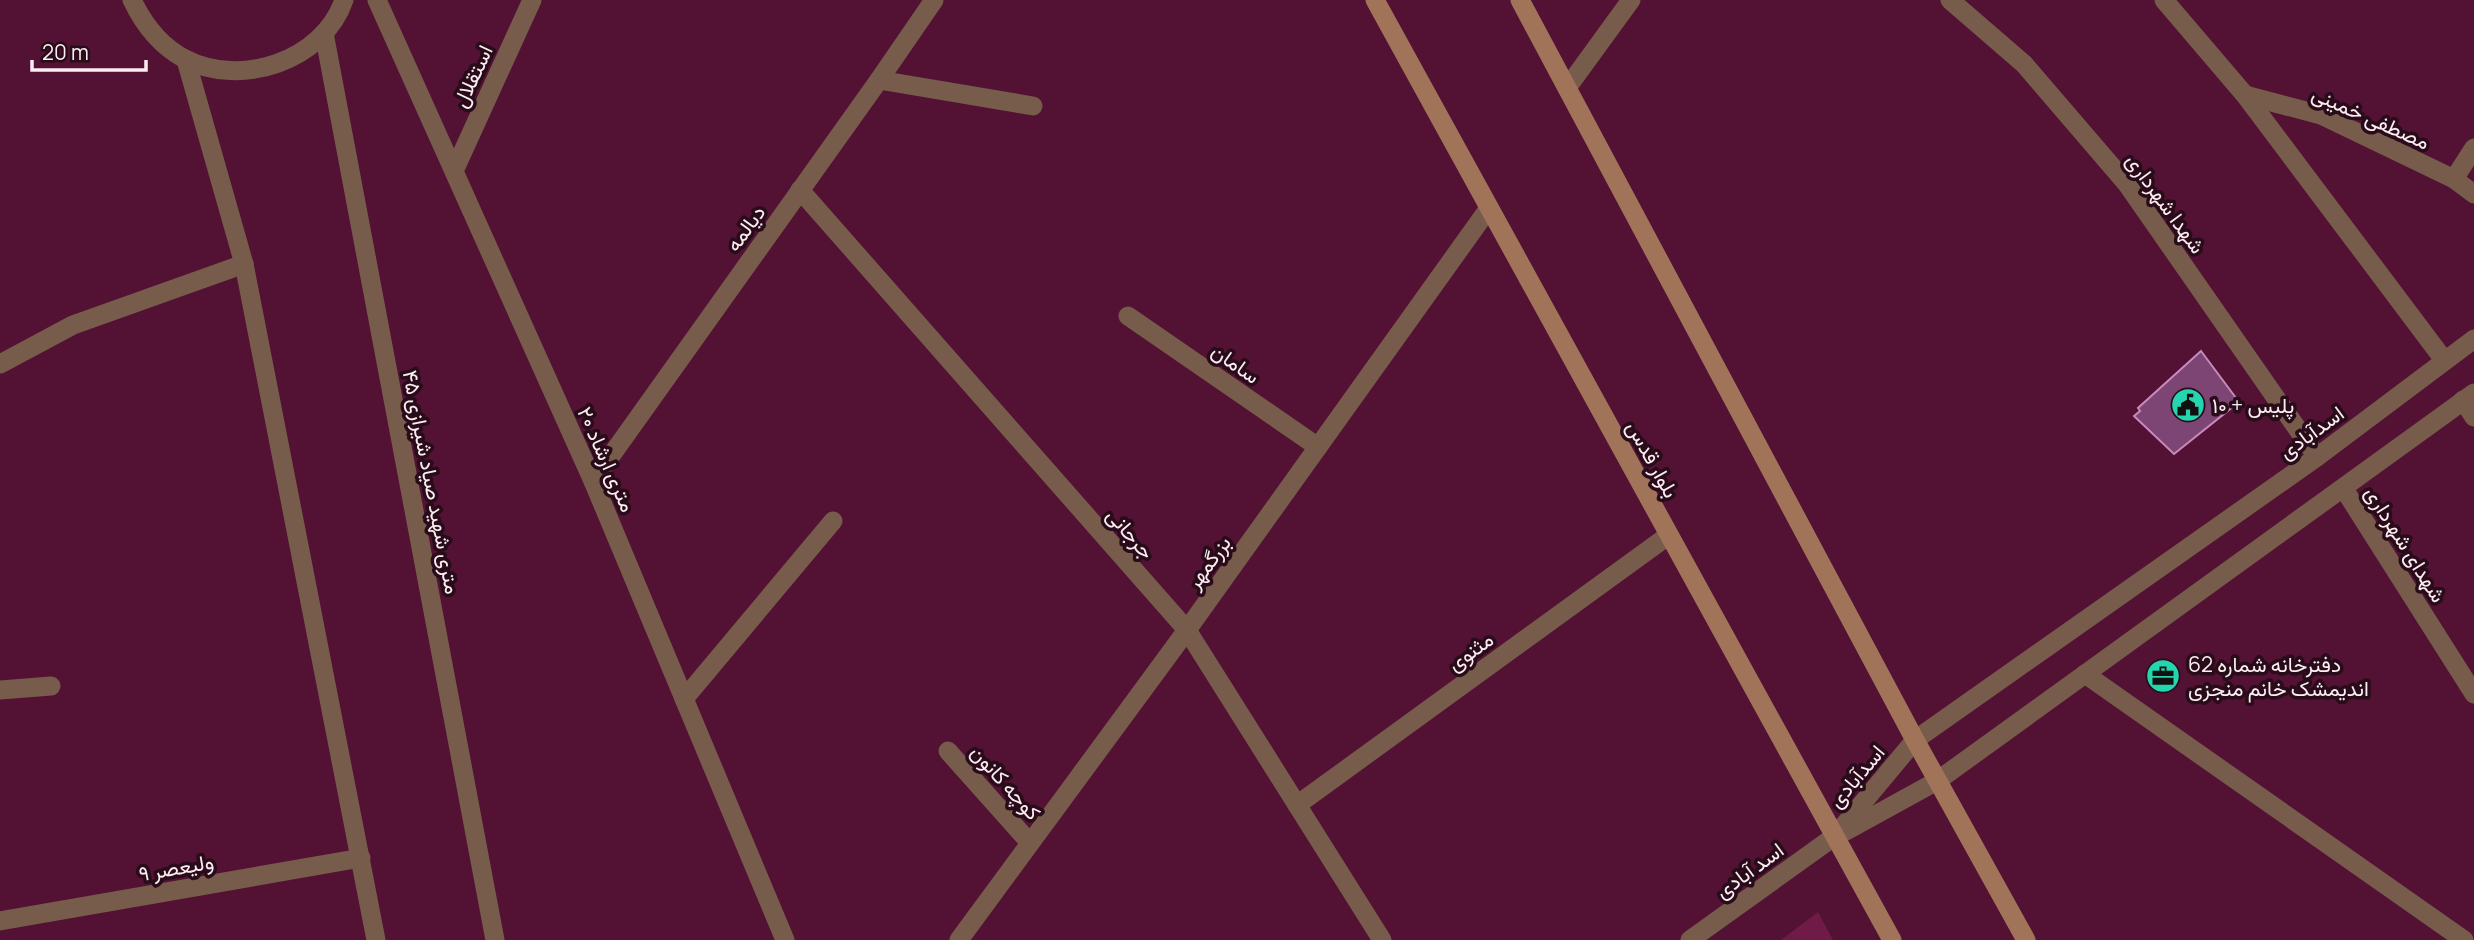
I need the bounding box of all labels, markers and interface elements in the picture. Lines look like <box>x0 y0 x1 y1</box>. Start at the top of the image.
scale bar <box>32 28 145 72</box>
text: 20 m <box>42 38 89 66</box>
street label: استقلال <box>445 40 499 112</box>
street label: مصطفی خمینی <box>2308 79 2434 155</box>
street label: شهدا شهرداری <box>2120 147 2212 259</box>
street label: دیالمه <box>719 199 771 257</box>
street label: سامان <box>1206 336 1266 390</box>
street label: ۴۵ متری شهید صیاد شیرازی <box>397 368 467 596</box>
public building icon: پلیس + ۱۰ <box>2169 386 2207 424</box>
place label: پلیس + ۱۰ <box>2212 391 2294 420</box>
street label: اسدآبادی <box>2273 399 2349 465</box>
street label: ۲۰ متری ارشاد <box>571 402 643 516</box>
street label: بلوار قدس <box>1620 415 1686 503</box>
street label: شهدای شهرداری <box>2359 480 2453 608</box>
street label: جرجانی <box>1101 501 1161 565</box>
street label: بزرگمهر <box>1179 530 1237 595</box>
street label: مثنوی <box>1441 625 1499 677</box>
place label: دفترخانه شماره 62 اندیمشک خانم منجزی <box>2188 650 2369 703</box>
office icon: دفترخانه شماره 62 اندیمشک خانم منجزی <box>2144 657 2182 695</box>
street label: کوچه کانون <box>964 738 1047 826</box>
street label: اسدآبادی <box>1821 739 1891 813</box>
street label: اسد آبادی <box>1709 836 1789 904</box>
street label: ولیعصر ۹ <box>136 847 216 887</box>

